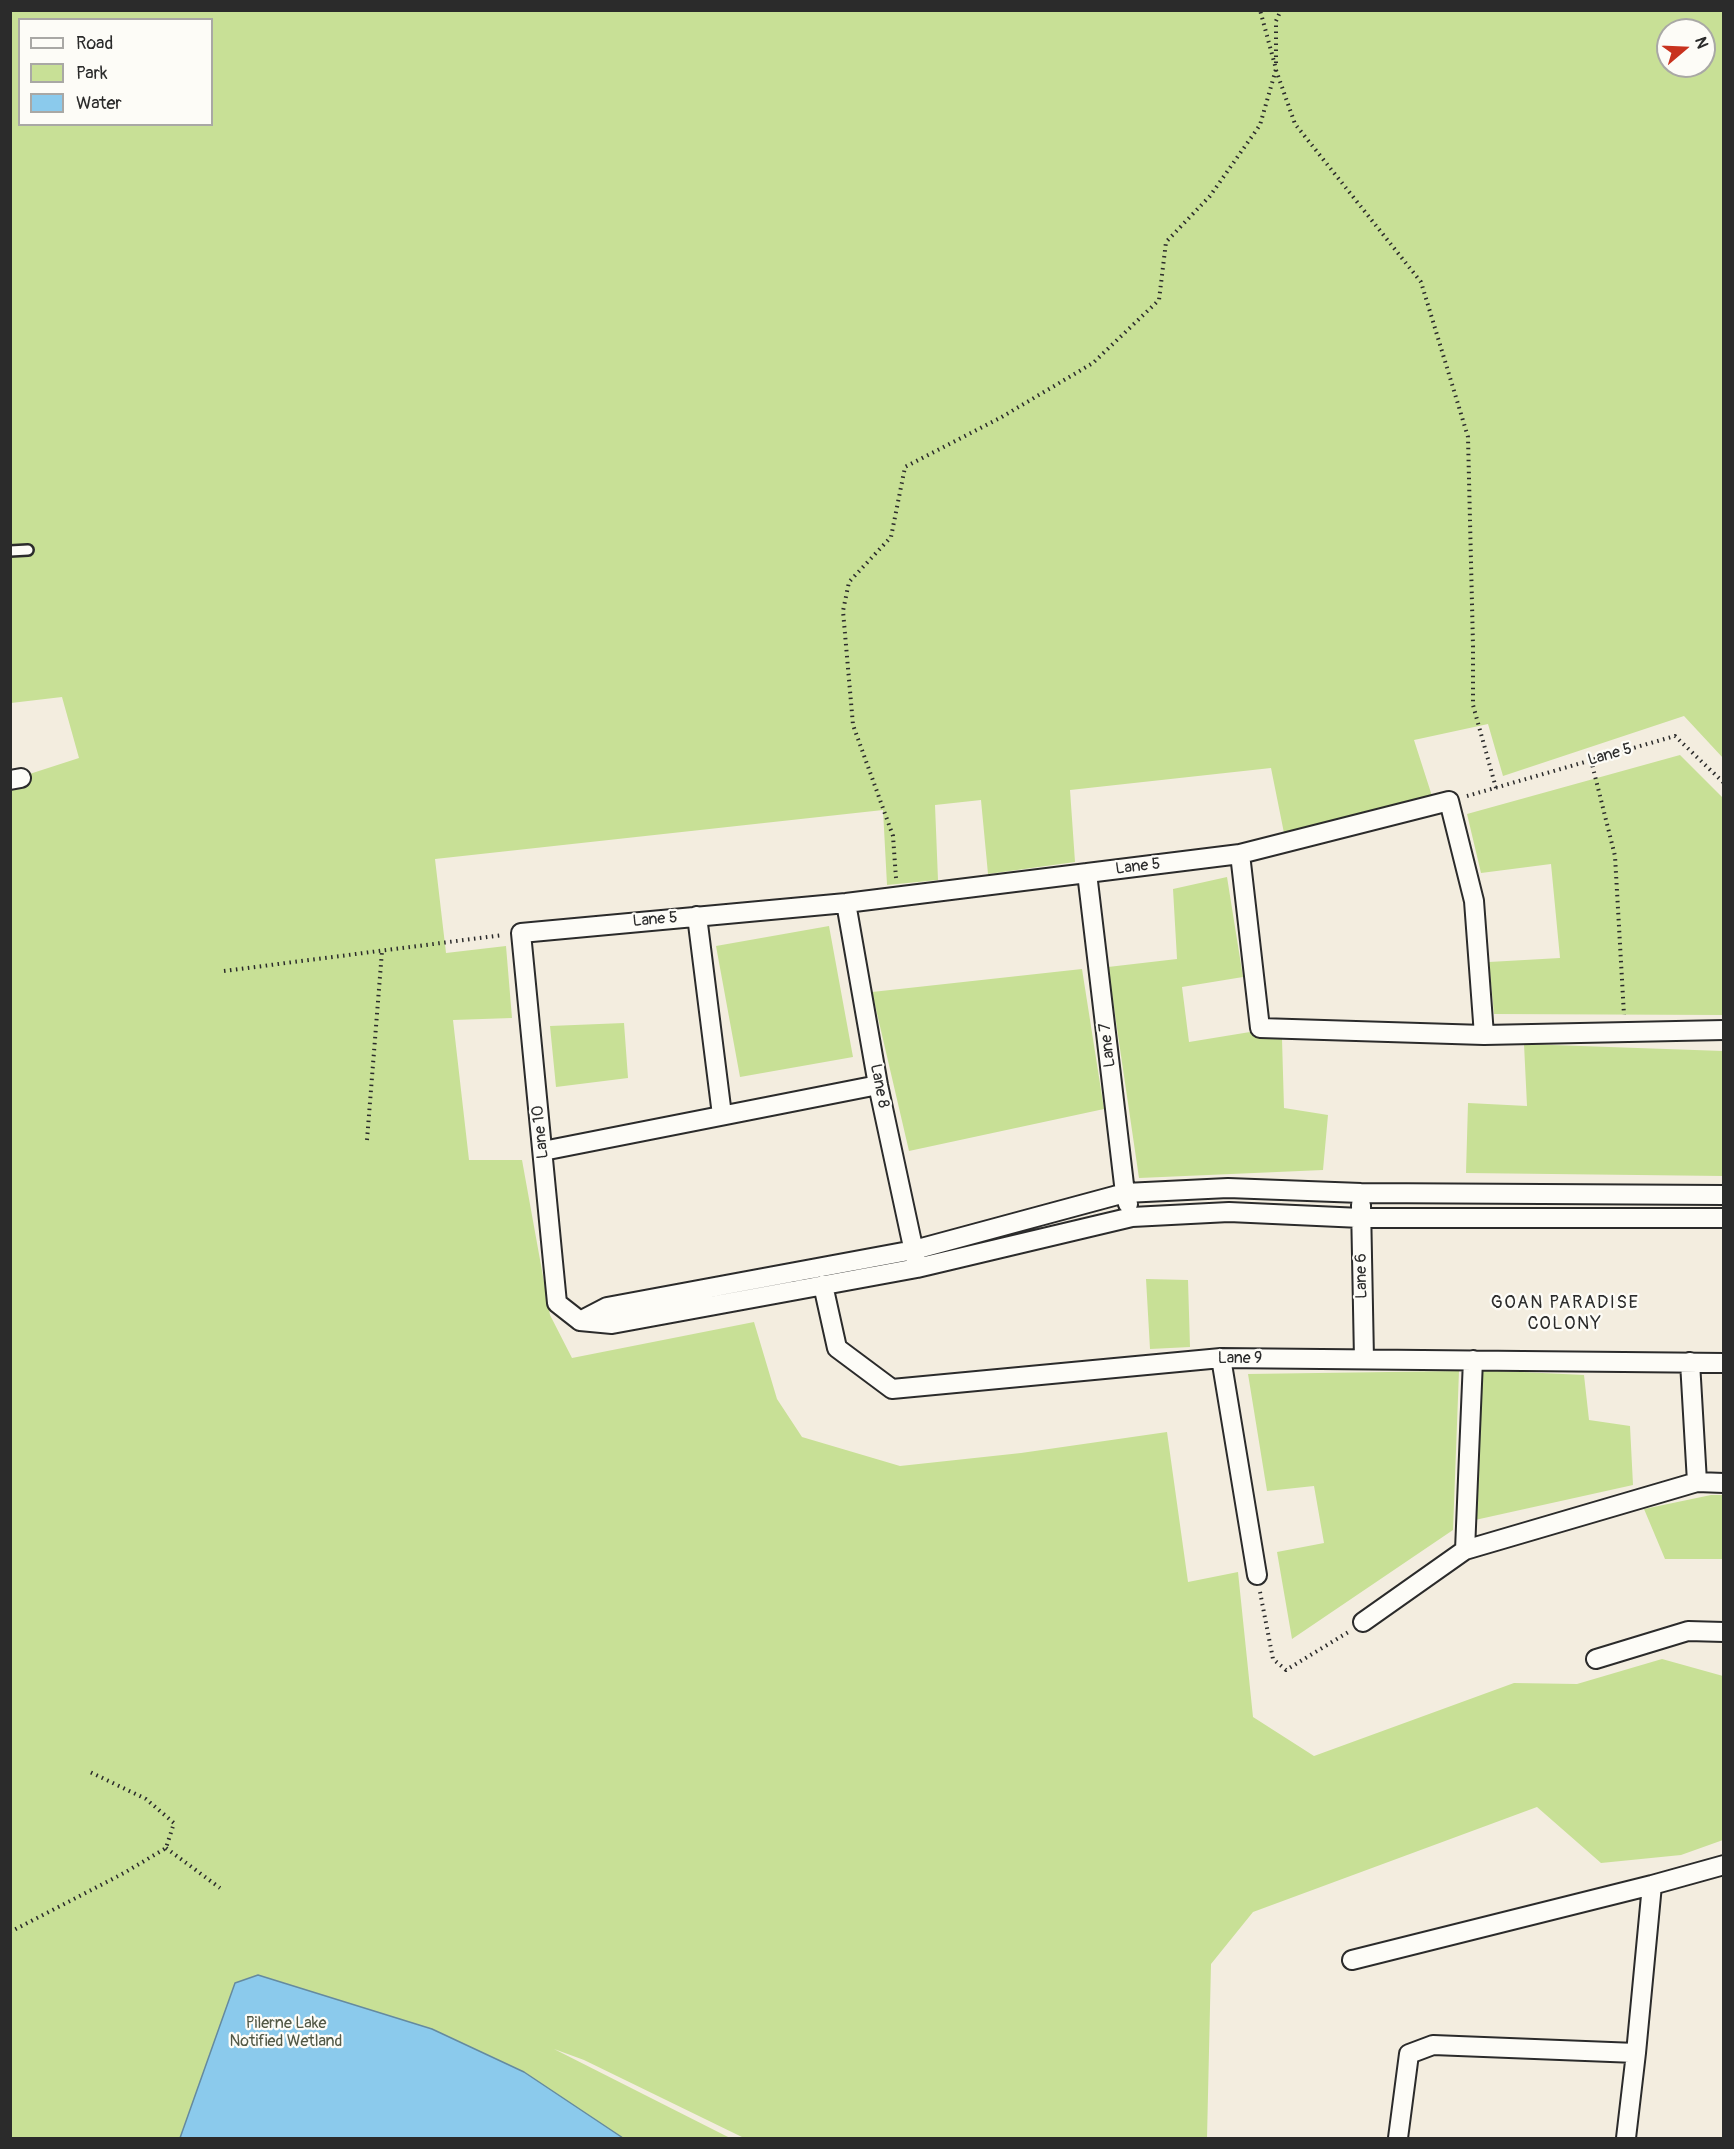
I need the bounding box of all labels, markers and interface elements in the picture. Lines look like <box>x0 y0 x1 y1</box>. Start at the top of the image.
legend <box>18 18 213 126</box>
north arrow <box>1656 18 1716 78</box>
text: Road <box>76 32 113 55</box>
text: N <box>1690 34 1712 51</box>
text: Park <box>76 62 108 85</box>
text: Water <box>76 92 122 115</box>
street label: Lane 5 <box>1586 740 1634 770</box>
street label: Lane 5 <box>1114 855 1162 879</box>
street label: Lane 5 <box>632 908 678 932</box>
street label: Lane 7 <box>1096 1022 1120 1068</box>
street label: Lane 8 <box>865 1062 893 1110</box>
street label: Lane 10 <box>529 1104 553 1160</box>
street label: Lane 6 <box>1352 1253 1372 1299</box>
district label: GOAN PARADISE COLONY <box>1491 1292 1639 1334</box>
street label: Lane 9 <box>1218 1349 1262 1369</box>
park label: Pilerne Lake Notified Wetland <box>230 2014 342 2052</box>

